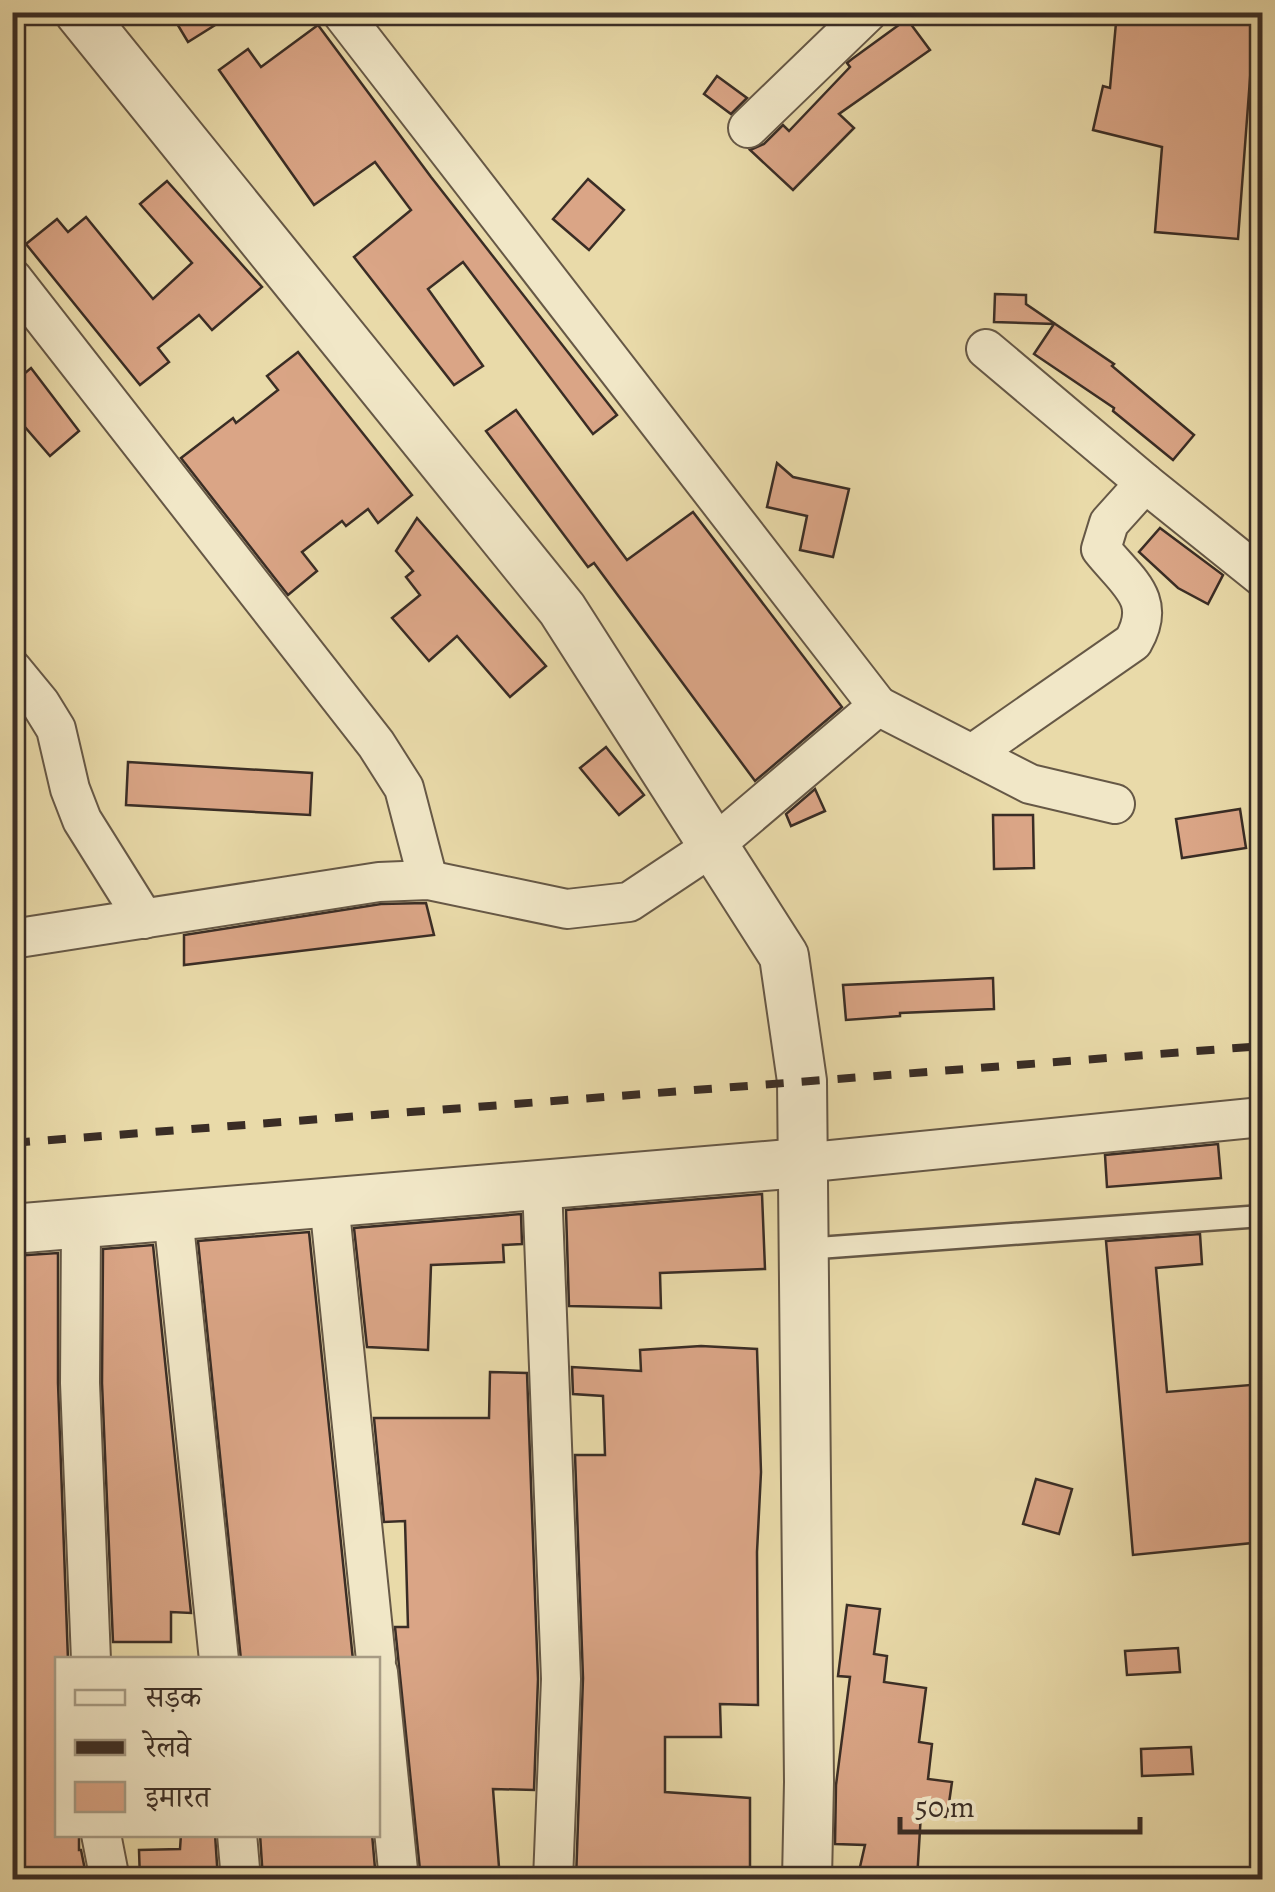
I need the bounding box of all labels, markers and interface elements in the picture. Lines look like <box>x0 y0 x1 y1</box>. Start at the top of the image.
legend <box>55 1657 380 1837</box>
text: सड़क <box>143 1677 203 1717</box>
text: रेलवे <box>142 1727 193 1767</box>
scale bar <box>900 1772 1140 1834</box>
text: इमारत <box>143 1777 212 1817</box>
text: 50 m <box>915 1787 975 1827</box>

